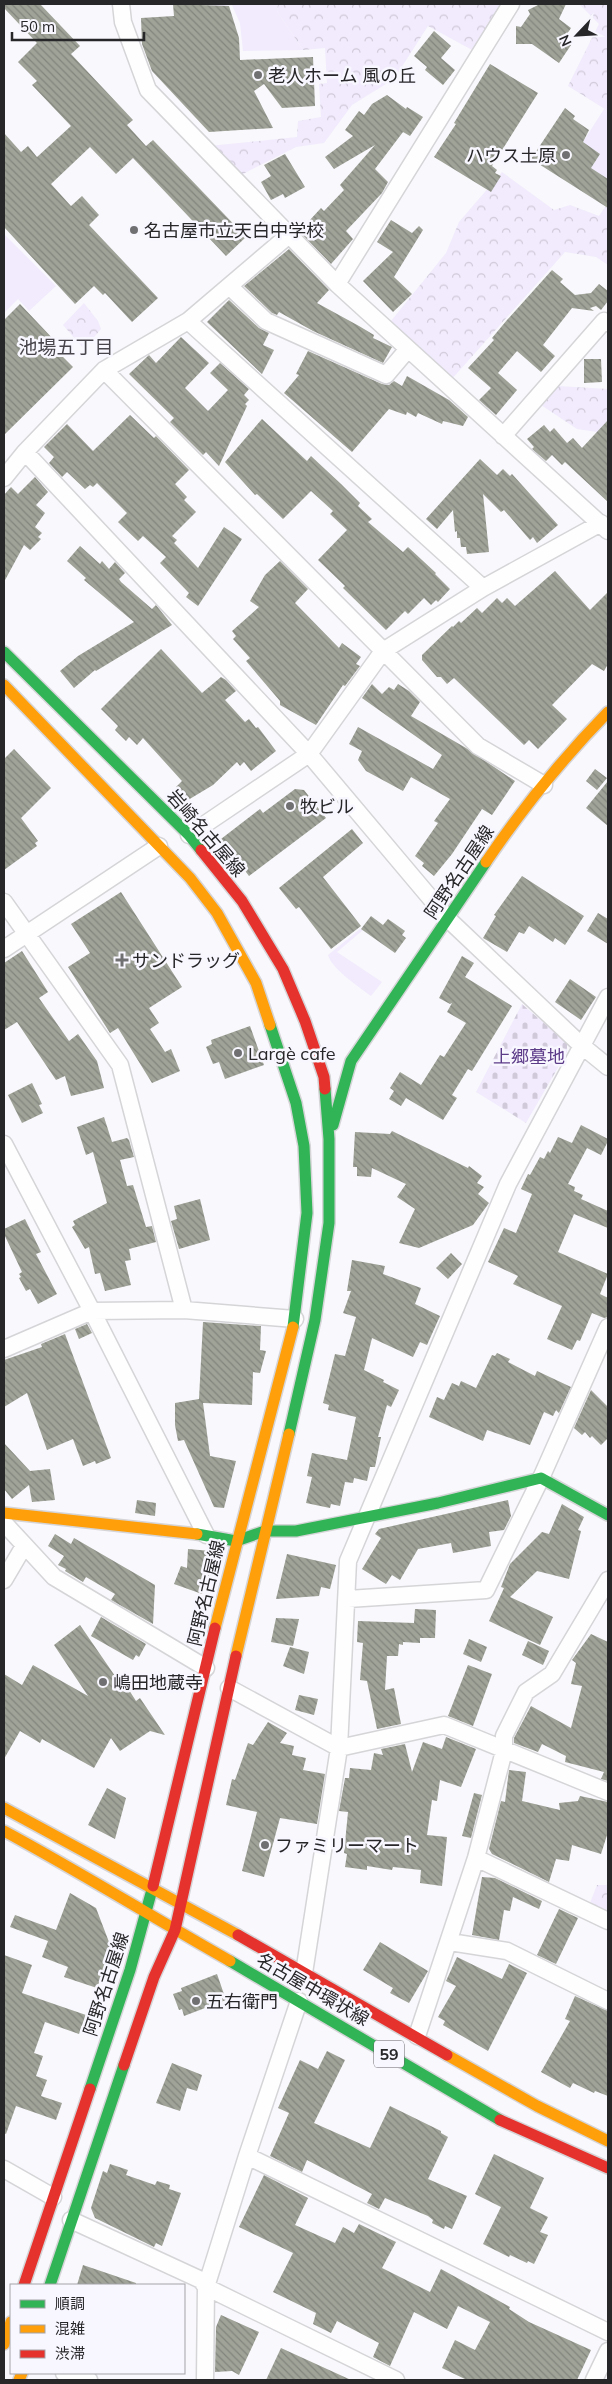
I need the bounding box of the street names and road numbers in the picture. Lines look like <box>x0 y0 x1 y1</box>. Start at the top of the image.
street label: 岩崎名古屋線 <box>162 785 250 881</box>
street label: 阿野名古屋線 <box>419 821 499 923</box>
street label: 阿野名古屋線 <box>183 1538 229 1648</box>
street label: 阿野名古屋線 <box>78 1929 134 2039</box>
street label: 名古屋中環状線 <box>253 1948 373 2030</box>
road number: 59 <box>374 2040 404 2068</box>

